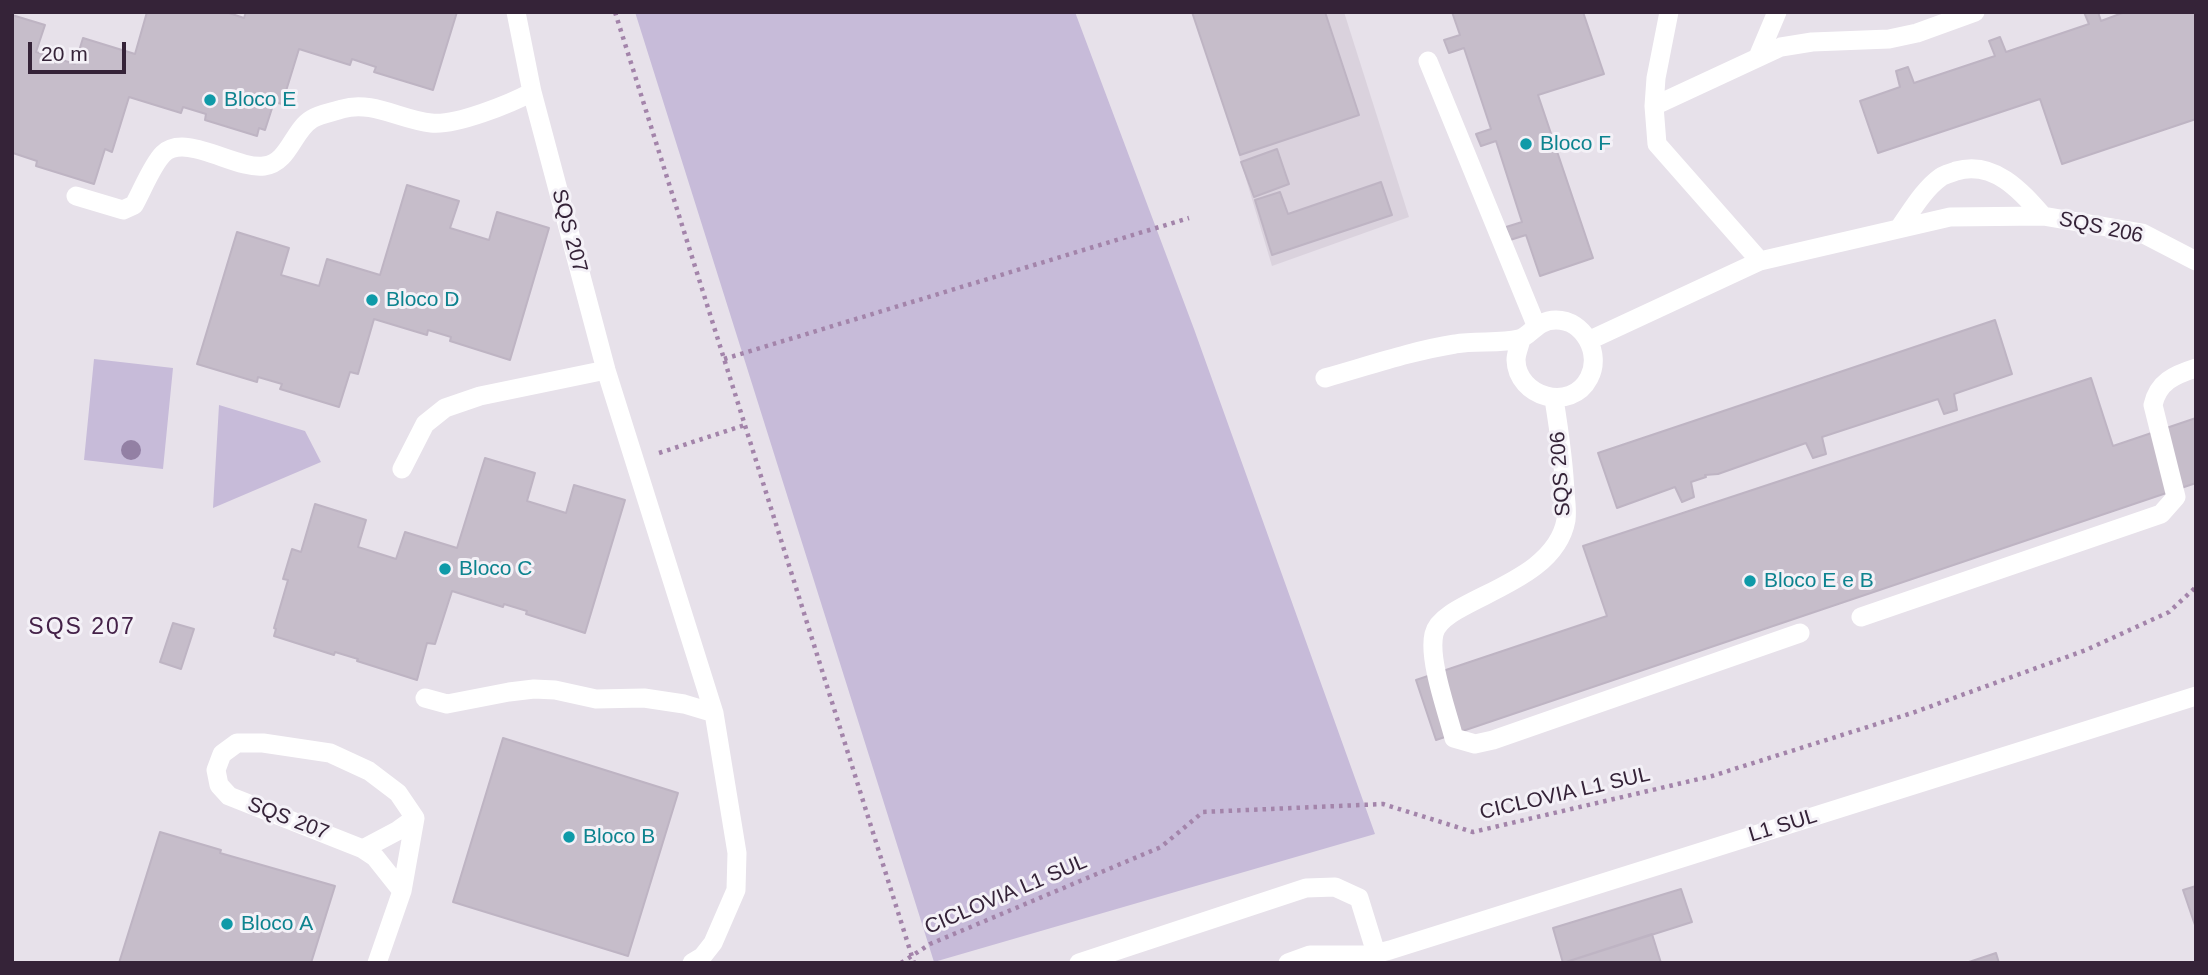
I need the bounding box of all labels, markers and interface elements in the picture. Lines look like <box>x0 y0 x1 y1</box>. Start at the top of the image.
scale bar <box>32 28 130 72</box>
text: 20 m <box>41 42 88 65</box>
place label: Bloco E <box>224 87 296 113</box>
marker: Bloco E <box>202 92 218 108</box>
place label: Bloco F <box>1540 131 1611 157</box>
marker: Bloco F <box>1518 136 1534 152</box>
street label: SQS 207 <box>546 187 592 275</box>
street label: SQS 206 <box>2057 207 2145 249</box>
place label: Bloco D <box>386 287 460 313</box>
marker: Bloco D <box>364 292 380 308</box>
street label: SQS 206 <box>1545 431 1577 517</box>
place label: Bloco C <box>459 556 533 582</box>
marker: Bloco C <box>437 561 453 577</box>
place label: Bloco E e B <box>1764 568 1874 594</box>
marker: Bloco E e B <box>1742 573 1758 589</box>
district label: SQS 207 <box>29 614 135 642</box>
street label: CICLOVIA L1 SUL <box>1477 762 1653 826</box>
street label: SQS 207 <box>244 792 332 846</box>
street label: L1 SUL <box>1746 804 1820 848</box>
place label: Bloco B <box>583 824 655 850</box>
marker: Bloco B <box>561 829 577 845</box>
street label: CICLOVIA L1 SUL <box>921 849 1091 941</box>
place label: Bloco A <box>241 911 313 937</box>
marker: Bloco A <box>219 916 235 932</box>

